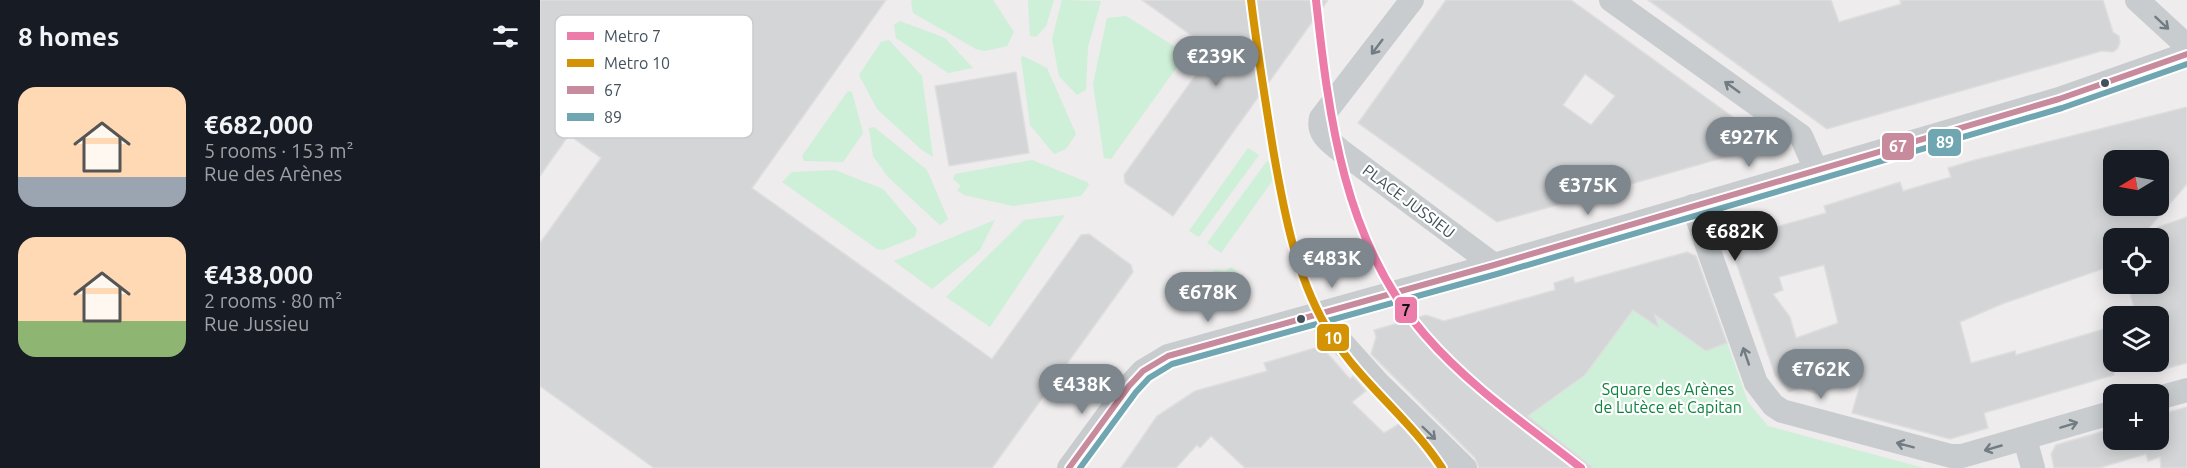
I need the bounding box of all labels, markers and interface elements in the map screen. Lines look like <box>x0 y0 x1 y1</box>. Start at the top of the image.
legend <box>555 15 753 138</box>
one-way arrow <box>2154 16 2169 30</box>
icon: filters <box>489 20 522 53</box>
text: 8 homes <box>18 22 119 51</box>
text: Metro 7 <box>604 27 661 45</box>
pin: €239K <box>1174 36 1258 87</box>
one-way arrow <box>1371 38 1384 54</box>
text: €239K <box>1187 44 1245 67</box>
text: Metro 10 <box>604 54 670 72</box>
unlabelled marker <box>2099 77 2111 89</box>
text: 67 <box>604 81 622 99</box>
one-way arrow <box>1724 81 1741 93</box>
text: 89 <box>604 108 622 126</box>
text: €682,000 <box>204 110 313 139</box>
icon: home <box>66 111 138 183</box>
pin: €927K <box>1707 117 1791 168</box>
text: €927K <box>1720 125 1778 148</box>
line badge: 89 <box>1927 128 1962 157</box>
line badge: 67 <box>1881 132 1915 161</box>
text: 89 <box>1936 133 1954 151</box>
text: 67 <box>1889 137 1907 155</box>
text: 5 rooms · 153 m² <box>204 139 354 162</box>
north arrow <box>2103 150 2169 216</box>
map controls <box>2103 150 2169 450</box>
street label: PLACE JUSSIEU <box>1360 161 1458 241</box>
text: Rue des Arènes <box>204 162 342 185</box>
pin: €375K <box>1546 165 1630 216</box>
text: €375K <box>1559 173 1617 196</box>
pin: €682K <box>1693 211 1777 262</box>
text: €682K <box>1706 219 1764 242</box>
button: locate <box>2103 228 2169 294</box>
pin: €483K <box>1290 238 1374 289</box>
text: €483K <box>1303 246 1361 269</box>
text: €438,000 <box>204 260 313 289</box>
icon: home <box>66 261 138 333</box>
pin: €678K <box>1166 272 1250 323</box>
text: €678K <box>1179 280 1237 303</box>
text: 2 rooms · 80 m² <box>204 289 342 312</box>
line badge: 7 <box>1394 296 1418 324</box>
text: 7 <box>1401 301 1411 319</box>
button: layers <box>2103 306 2169 372</box>
text: Rue Jussieu <box>204 312 309 335</box>
unlabelled marker <box>1295 313 1307 325</box>
line badge: 10 <box>1316 323 1350 352</box>
text: 10 <box>1324 329 1342 347</box>
one-way arrow <box>1740 347 1751 366</box>
pin: €762K <box>1779 349 1863 400</box>
text: €762K <box>1792 357 1850 380</box>
pin: €438K <box>1040 364 1124 415</box>
text: €438K <box>1053 372 1111 395</box>
park label: Square des Arènes de Lutèce et Capitan <box>1594 380 1742 416</box>
button: + <box>2103 384 2169 450</box>
one-way arrow <box>2059 419 2078 430</box>
one-way arrow <box>1422 426 1437 440</box>
one-way arrow <box>1896 439 1915 450</box>
one-way arrow <box>1984 443 2003 454</box>

